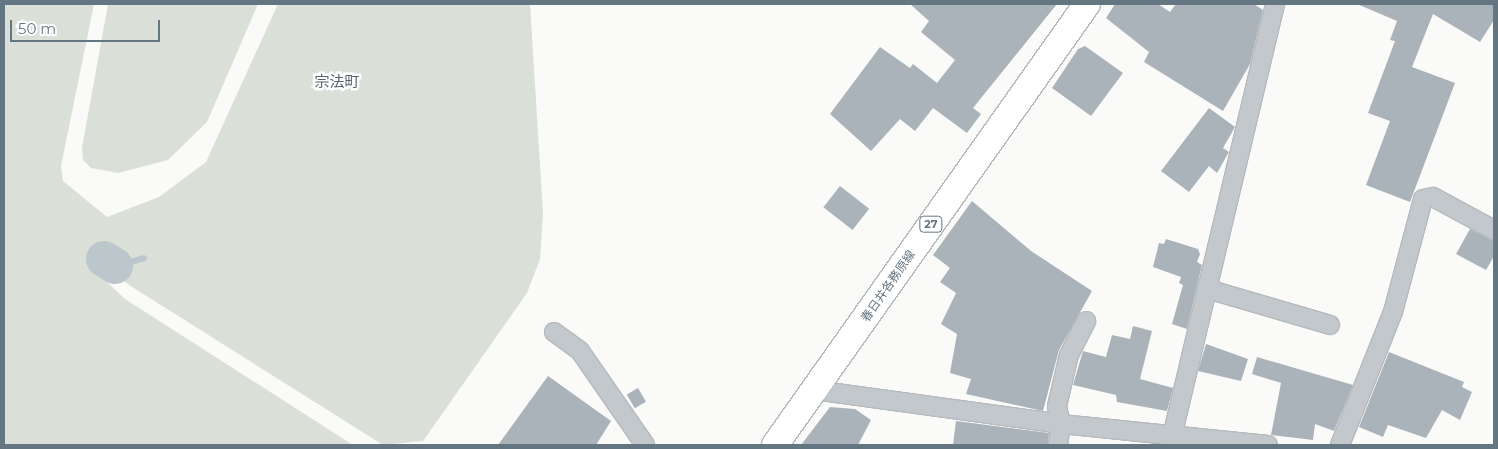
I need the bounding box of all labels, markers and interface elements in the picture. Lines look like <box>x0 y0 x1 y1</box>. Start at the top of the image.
scale bar <box>12 10 162 42</box>
text: 50 m <box>18 19 56 38</box>
district label: 宗法町 <box>315 73 359 91</box>
road number: 27 <box>918 215 944 232</box>
street label: 春日井各務原線 <box>858 247 918 325</box>

